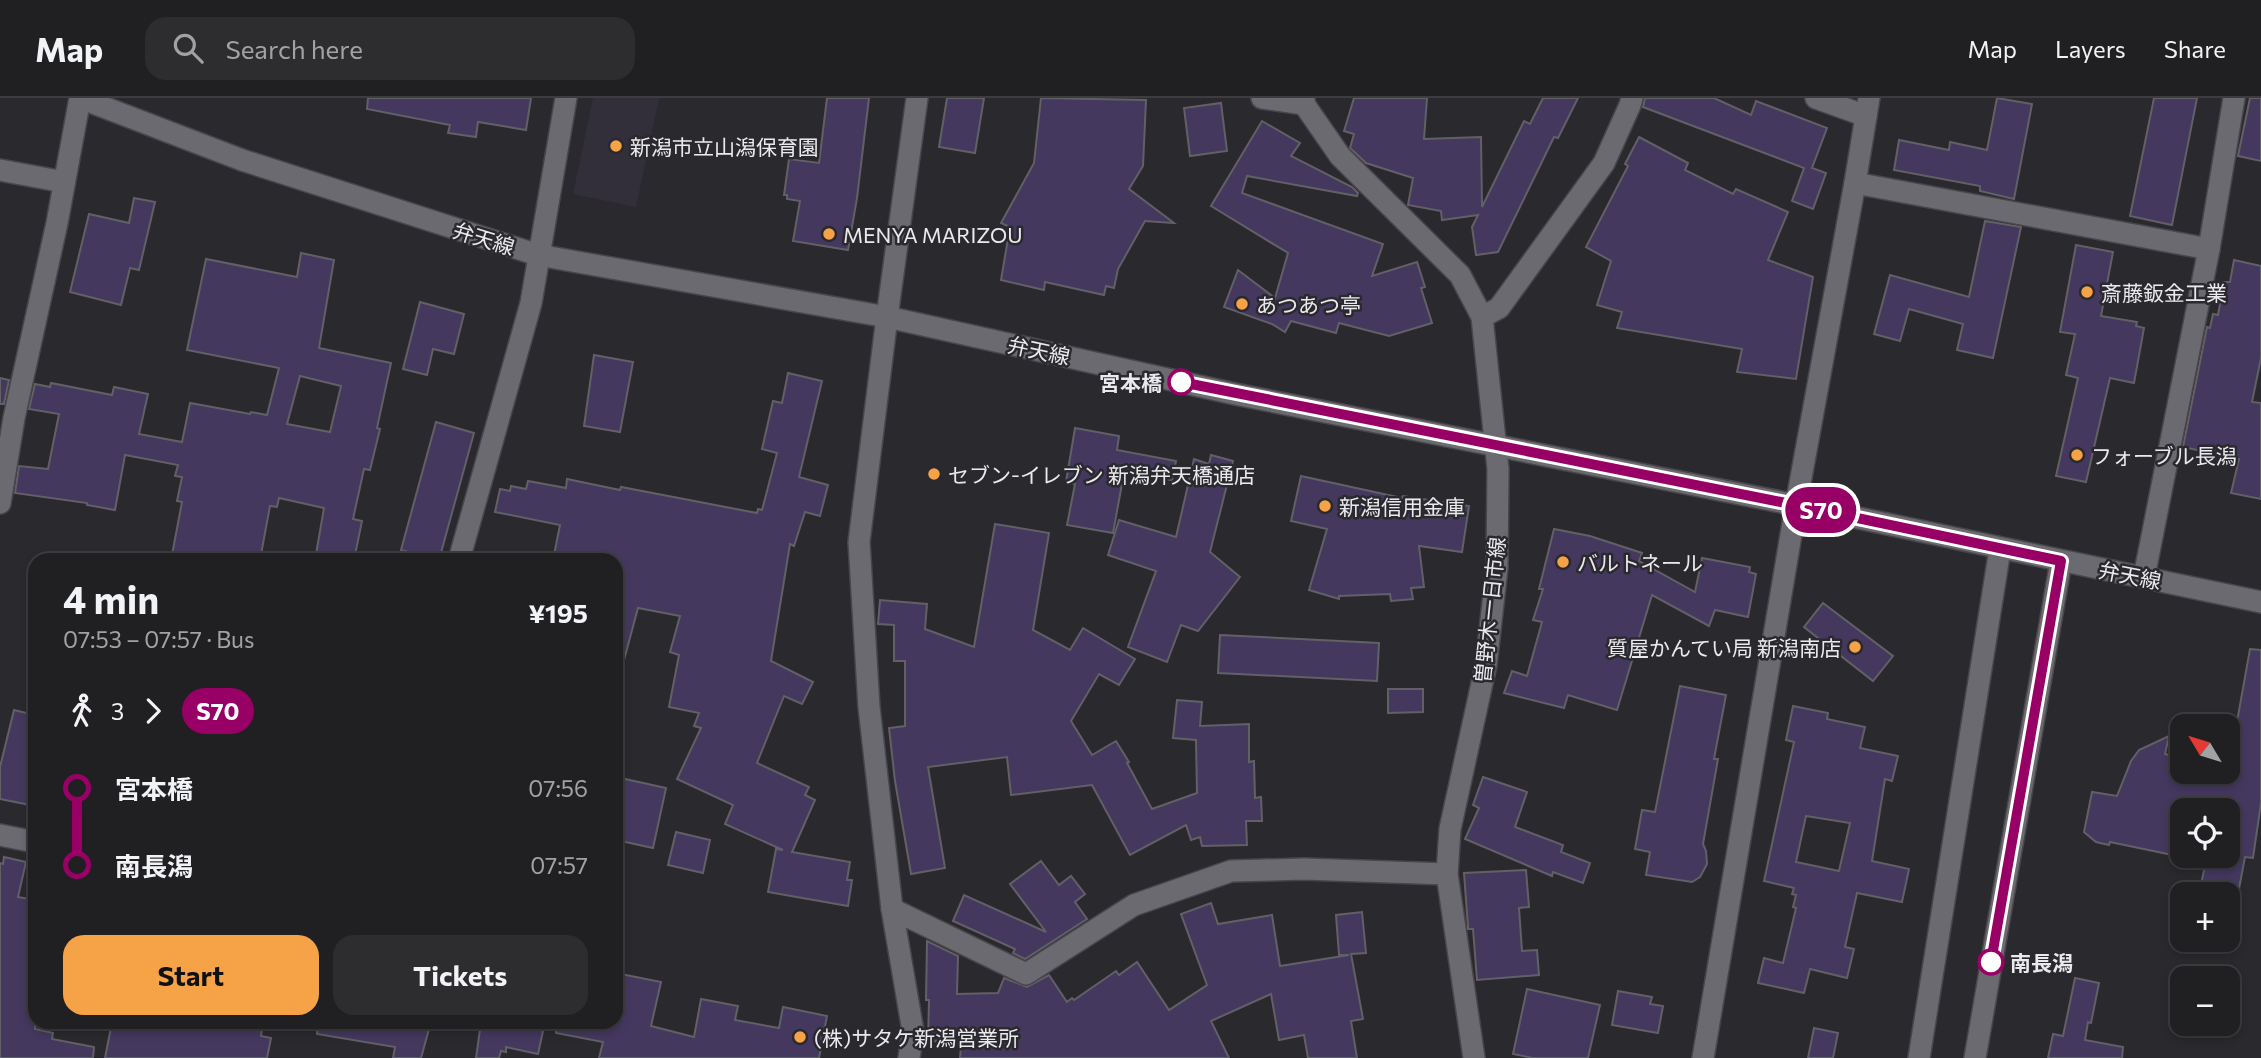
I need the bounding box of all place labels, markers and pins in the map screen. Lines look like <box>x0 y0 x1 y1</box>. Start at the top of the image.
place label: 新潟市立山潟保育園 <box>630 134 819 159</box>
marker: 新潟市立山潟保育園 <box>608 138 624 154</box>
place label: MENYA MARIZOU <box>843 222 1023 247</box>
marker: MENYA MARIZOU <box>821 226 837 242</box>
place label: 斎藤鈑金工業 <box>2101 280 2227 305</box>
marker: 斎藤鈑金工業 <box>2079 284 2095 300</box>
place label: あつあつ亭 <box>1256 292 1361 317</box>
marker: あつあつ亭 <box>1234 296 1250 312</box>
marker: 宮本橋 <box>1168 369 1194 395</box>
place label: 宮本橋 <box>1099 370 1162 395</box>
place label: フォーブル長潟 <box>2091 443 2237 468</box>
marker: フォーブル長潟 <box>2069 447 2085 463</box>
place label: セブン-イレブン 新潟弁天橋通店 <box>948 462 1255 487</box>
marker: セブン-イレブン 新潟弁天橋通店 <box>926 466 942 482</box>
place label: 新潟信用金庫 <box>1339 494 1465 519</box>
marker: 新潟信用金庫 <box>1317 498 1333 514</box>
place label: バルトネール <box>1577 550 1703 575</box>
marker: バルトネール <box>1555 554 1571 570</box>
place label: 質屋かんてい局 新潟南店 <box>1607 635 1841 660</box>
marker: 質屋かんてい局 新潟南店 <box>1847 639 1863 655</box>
marker: 南長潟 <box>1978 949 2004 975</box>
place label: 南長潟 <box>2010 950 2073 975</box>
place label: (株)サタケ新潟営業所 <box>814 1025 1019 1050</box>
marker: (株)サタケ新潟営業所 <box>792 1029 808 1045</box>

